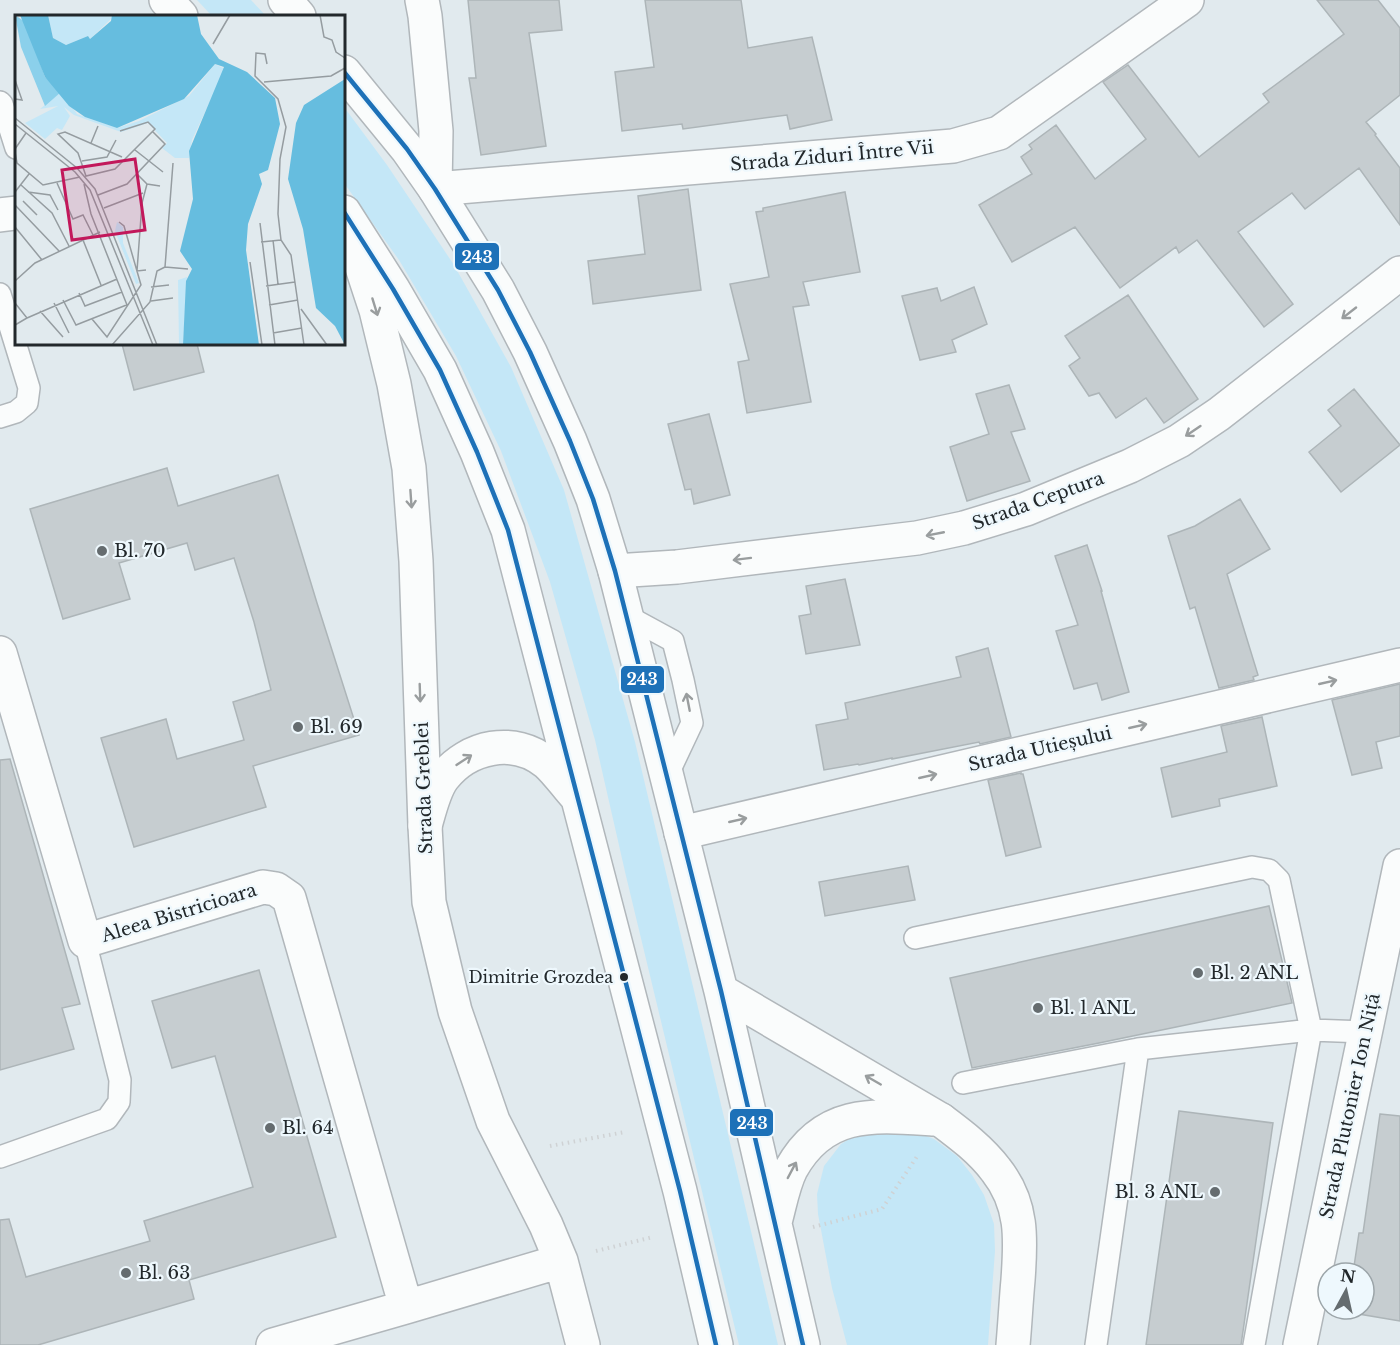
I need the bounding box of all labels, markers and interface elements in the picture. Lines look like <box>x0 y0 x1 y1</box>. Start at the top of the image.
inset map <box>15 15 345 345</box>
street label: Strada Ziduri Între Vii <box>729 135 935 176</box>
line badge: 243 <box>454 242 500 271</box>
text: 243 <box>461 247 493 267</box>
one-way arrow <box>370 298 381 317</box>
one-way arrow <box>1341 307 1357 320</box>
one-way arrow <box>1186 425 1202 437</box>
street label: Strada Ceptura <box>969 467 1107 535</box>
one-way arrow <box>406 488 417 508</box>
one-way arrow <box>926 529 946 540</box>
place label: Bl. 70 <box>114 540 165 562</box>
marker: Bl. 70 <box>95 544 109 558</box>
one-way arrow <box>733 554 752 565</box>
line badge: 243 <box>620 665 665 694</box>
text: 243 <box>626 669 658 689</box>
one-way arrow <box>1318 675 1337 687</box>
one-way arrow <box>415 683 426 703</box>
one-way arrow <box>682 693 693 713</box>
place label: Bl. 69 <box>310 716 363 738</box>
marker: Bl. 69 <box>291 720 305 734</box>
one-way arrow <box>1128 720 1147 732</box>
street label: Strada Greblei <box>411 721 437 855</box>
street label: Strada Utieșului <box>966 722 1114 776</box>
one-way arrow <box>455 754 472 766</box>
one-way arrow <box>918 769 937 781</box>
one-way arrow <box>728 814 747 826</box>
street label: Aleea Bistricioara <box>98 879 259 947</box>
place label: Bl. 2 ANL <box>1210 962 1298 984</box>
marker: Bl. 2 ANL <box>1191 966 1205 980</box>
place label: Dimitrie Grozdea <box>468 967 613 987</box>
marker: Dimitrie Grozdea <box>618 971 630 983</box>
street label: Strada Plutonier Ion Niță <box>1315 991 1385 1221</box>
place label: Bl. 1 ANL <box>1050 997 1135 1019</box>
marker: Bl. 1 ANL <box>1031 1001 1045 1015</box>
one-way arrow <box>865 1074 882 1086</box>
line badge: 243 <box>729 1108 774 1137</box>
text: 243 <box>736 1113 768 1133</box>
place label: Bl. 64 <box>282 1117 334 1139</box>
marker: Bl. 64 <box>263 1121 277 1135</box>
one-way arrow <box>787 1161 798 1179</box>
place label: Bl. 3 ANL <box>1115 1181 1203 1203</box>
marker: Bl. 3 ANL <box>1208 1185 1222 1199</box>
north arrow <box>1316 1261 1376 1321</box>
place label: Bl. 63 <box>138 1262 190 1284</box>
text: N <box>1339 1265 1357 1287</box>
marker: Bl. 63 <box>119 1266 133 1280</box>

